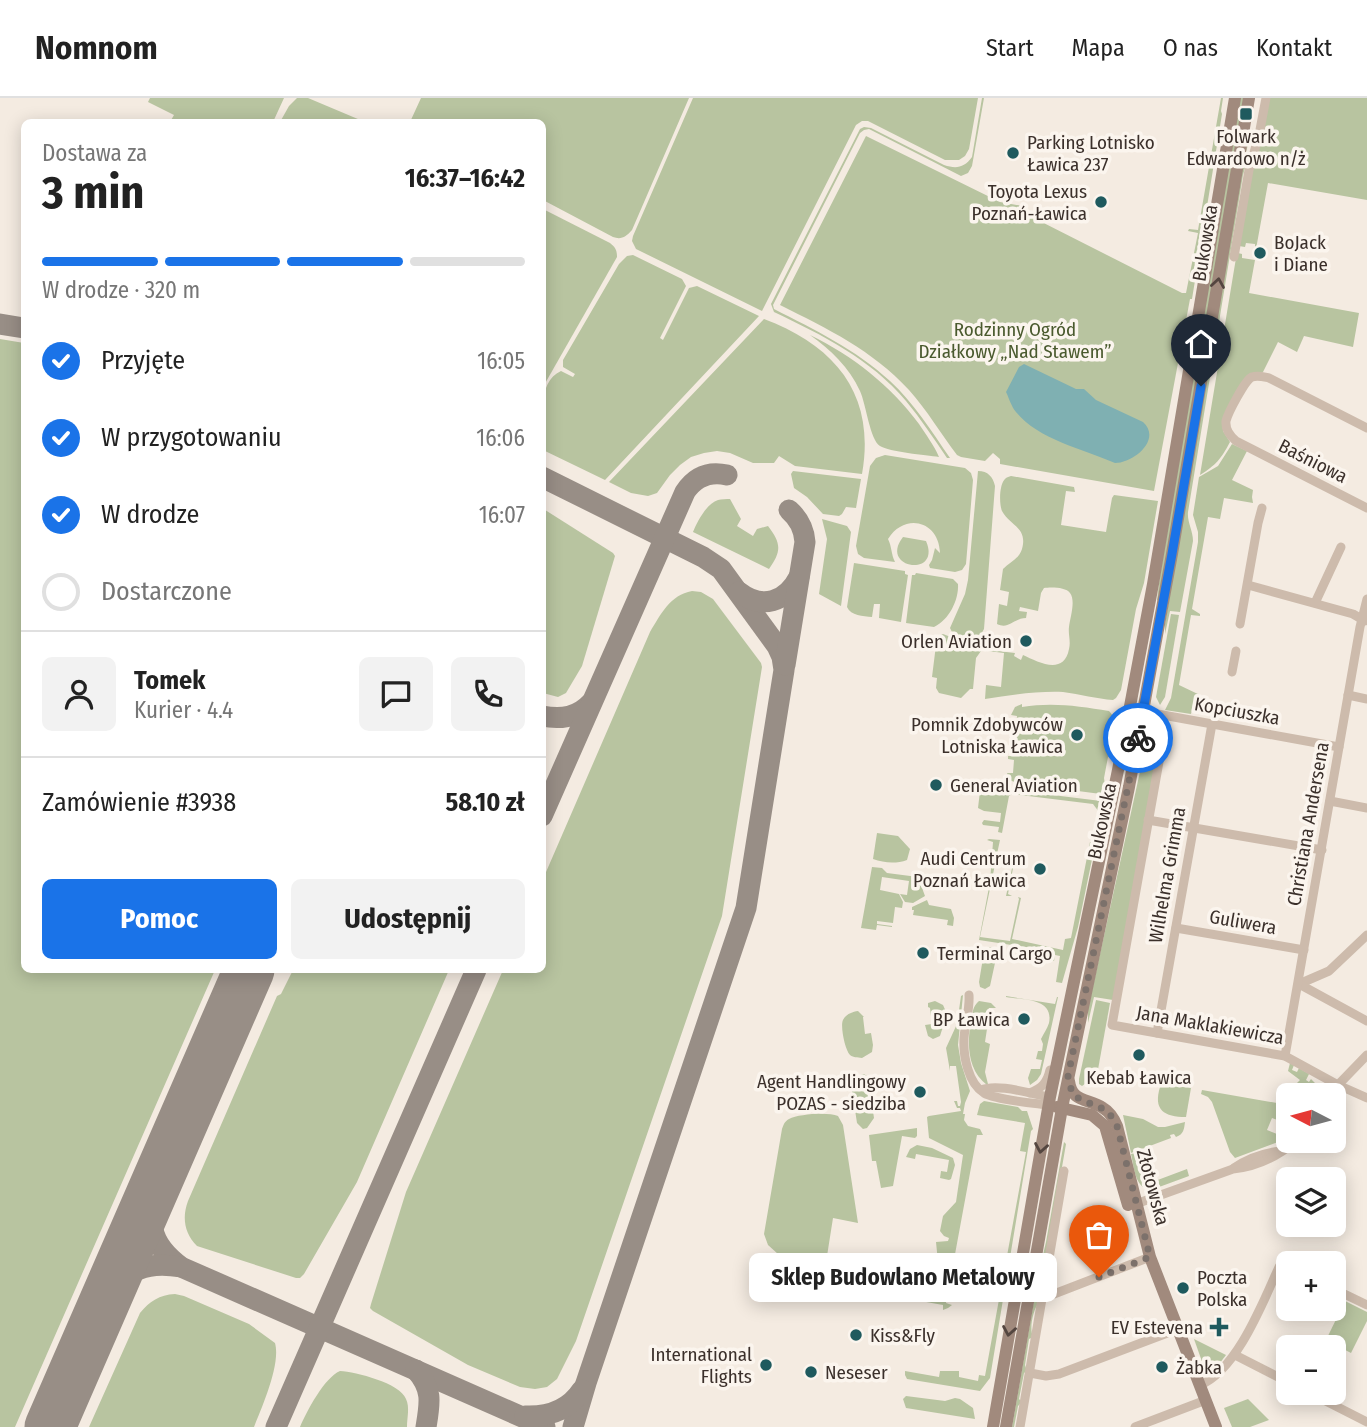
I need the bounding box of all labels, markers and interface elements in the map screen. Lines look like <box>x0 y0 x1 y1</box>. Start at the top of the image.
text: Nomnom <box>35 28 158 68</box>
text: Start <box>986 34 1034 62</box>
text: Mapa <box>1072 34 1125 62</box>
text: O nas <box>1163 34 1218 62</box>
text: Kontakt <box>1256 34 1332 62</box>
marker: Folwark Edwardowo n/ż <box>1238 106 1254 122</box>
place label: Folwark Edwardowo n/ż <box>1186 125 1306 170</box>
place label: Parking Lotnisko Ławica 237 <box>1027 131 1155 176</box>
text: Dostawa za <box>42 139 147 167</box>
marker: Parking Lotnisko Ławica 237 <box>1005 145 1021 161</box>
text: 16:37–16:42 <box>405 163 525 194</box>
text: 3 min <box>42 165 144 220</box>
place label: Toyota Lexus Poznań-Ławica <box>972 180 1087 225</box>
marker: Toyota Lexus Poznań-Ławica <box>1093 194 1109 210</box>
street label: Bukowska <box>1188 203 1222 283</box>
place label: BoJack i Diane <box>1274 231 1328 276</box>
marker: BoJack i Diane <box>1252 245 1268 261</box>
text: W drodze · 320 m <box>42 276 200 304</box>
one-way arrow <box>1210 277 1225 288</box>
pin <box>1171 314 1231 386</box>
park label: Rodzinny Ogród Działkowy „Nad Stawem” <box>918 318 1112 363</box>
icon: home <box>1182 325 1220 363</box>
icon: check <box>42 342 80 380</box>
text: Przyjęte <box>101 345 185 376</box>
text: 16:05 <box>477 347 525 375</box>
icon: check <box>42 419 80 457</box>
text: W przygotowaniu <box>101 422 282 453</box>
text: 16:06 <box>476 424 525 452</box>
street label: Baśniowa <box>1275 434 1351 488</box>
icon: check <box>42 496 80 534</box>
text: W drodze <box>101 499 199 530</box>
text: 16:07 <box>479 501 525 529</box>
text: Dostarczone <box>101 576 232 607</box>
place label: Orlen Aviation <box>901 630 1012 653</box>
marker: Orlen Aviation <box>1018 633 1034 649</box>
button: person <box>42 657 116 731</box>
button: chat <box>359 657 433 731</box>
button: phone <box>451 657 525 731</box>
text: Tomek <box>134 665 205 696</box>
street label: Kopciuszka <box>1193 692 1281 730</box>
text: Kurier · 4.4 <box>134 696 233 724</box>
courier <box>1103 703 1173 773</box>
place label: Pomnik Zdobywców Lotniska Ławica <box>911 713 1064 758</box>
icon: bike <box>1119 719 1157 757</box>
marker: Pomnik Zdobywców Lotniska Ławica <box>1069 727 1085 743</box>
street label: Christiana Andersena <box>1282 740 1334 908</box>
place label: General Aviation <box>950 774 1078 797</box>
marker: General Aviation <box>928 777 944 793</box>
street label: Bukowska <box>1083 781 1121 861</box>
text: Zamówienie #3938 <box>42 787 236 818</box>
text: 58.10 zł <box>445 787 525 818</box>
street label: Wilhelma Grimma <box>1144 805 1190 945</box>
place label: Audi Centrum Poznań Ławica <box>913 847 1026 892</box>
marker: Audi Centrum Poznań Ławica <box>1032 861 1048 877</box>
button: Pomoc <box>42 879 277 959</box>
button: Udostępnij <box>291 879 525 959</box>
street label: Guliwera <box>1208 905 1278 939</box>
place label: Terminal Cargo <box>937 942 1053 965</box>
marker: Terminal Cargo <box>915 945 931 961</box>
street label: Jana Maklakiewicza <box>1135 1001 1285 1049</box>
place label: BP Ławica <box>933 1008 1010 1031</box>
marker: BP Ławica <box>1016 1011 1032 1027</box>
marker: Kebab Ławica <box>1131 1047 1147 1063</box>
place label: Kebab Ławica <box>1086 1066 1192 1089</box>
place label: Agent Handlingowy POZAS - siedziba <box>757 1070 907 1115</box>
north arrow <box>1276 1083 1346 1153</box>
map controls <box>1276 1083 1346 1405</box>
marker: Agent Handlingowy POZAS - siedziba <box>912 1084 928 1100</box>
one-way arrow <box>1034 1142 1049 1154</box>
street label: Złotowska <box>1132 1146 1174 1228</box>
button: layers <box>1276 1167 1346 1237</box>
pin <box>1069 1205 1129 1277</box>
icon: bag <box>1080 1216 1118 1254</box>
button: + <box>1276 1251 1346 1321</box>
callout: Sklep Budowlano Metalowy <box>749 1252 1057 1302</box>
text: Sklep Budowlano Metalowy <box>771 1263 1035 1291</box>
place label: Poczta Polska <box>1197 1266 1247 1311</box>
marker: Poczta Polska <box>1175 1280 1191 1296</box>
place label: EV Estevena <box>1111 1316 1203 1339</box>
marker: EV Estevena <box>1209 1317 1229 1337</box>
place label: Kiss&Fly <box>870 1324 935 1347</box>
one-way arrow <box>1002 1325 1017 1337</box>
marker: Kiss&Fly <box>848 1327 864 1343</box>
button: − <box>1276 1335 1346 1405</box>
place label: International Flights <box>651 1343 752 1388</box>
place label: Żabka <box>1176 1356 1222 1379</box>
marker: International Flights <box>758 1357 774 1373</box>
marker: Żabka <box>1154 1359 1170 1375</box>
place label: Neseser <box>825 1361 888 1384</box>
marker: Neseser <box>803 1364 819 1380</box>

